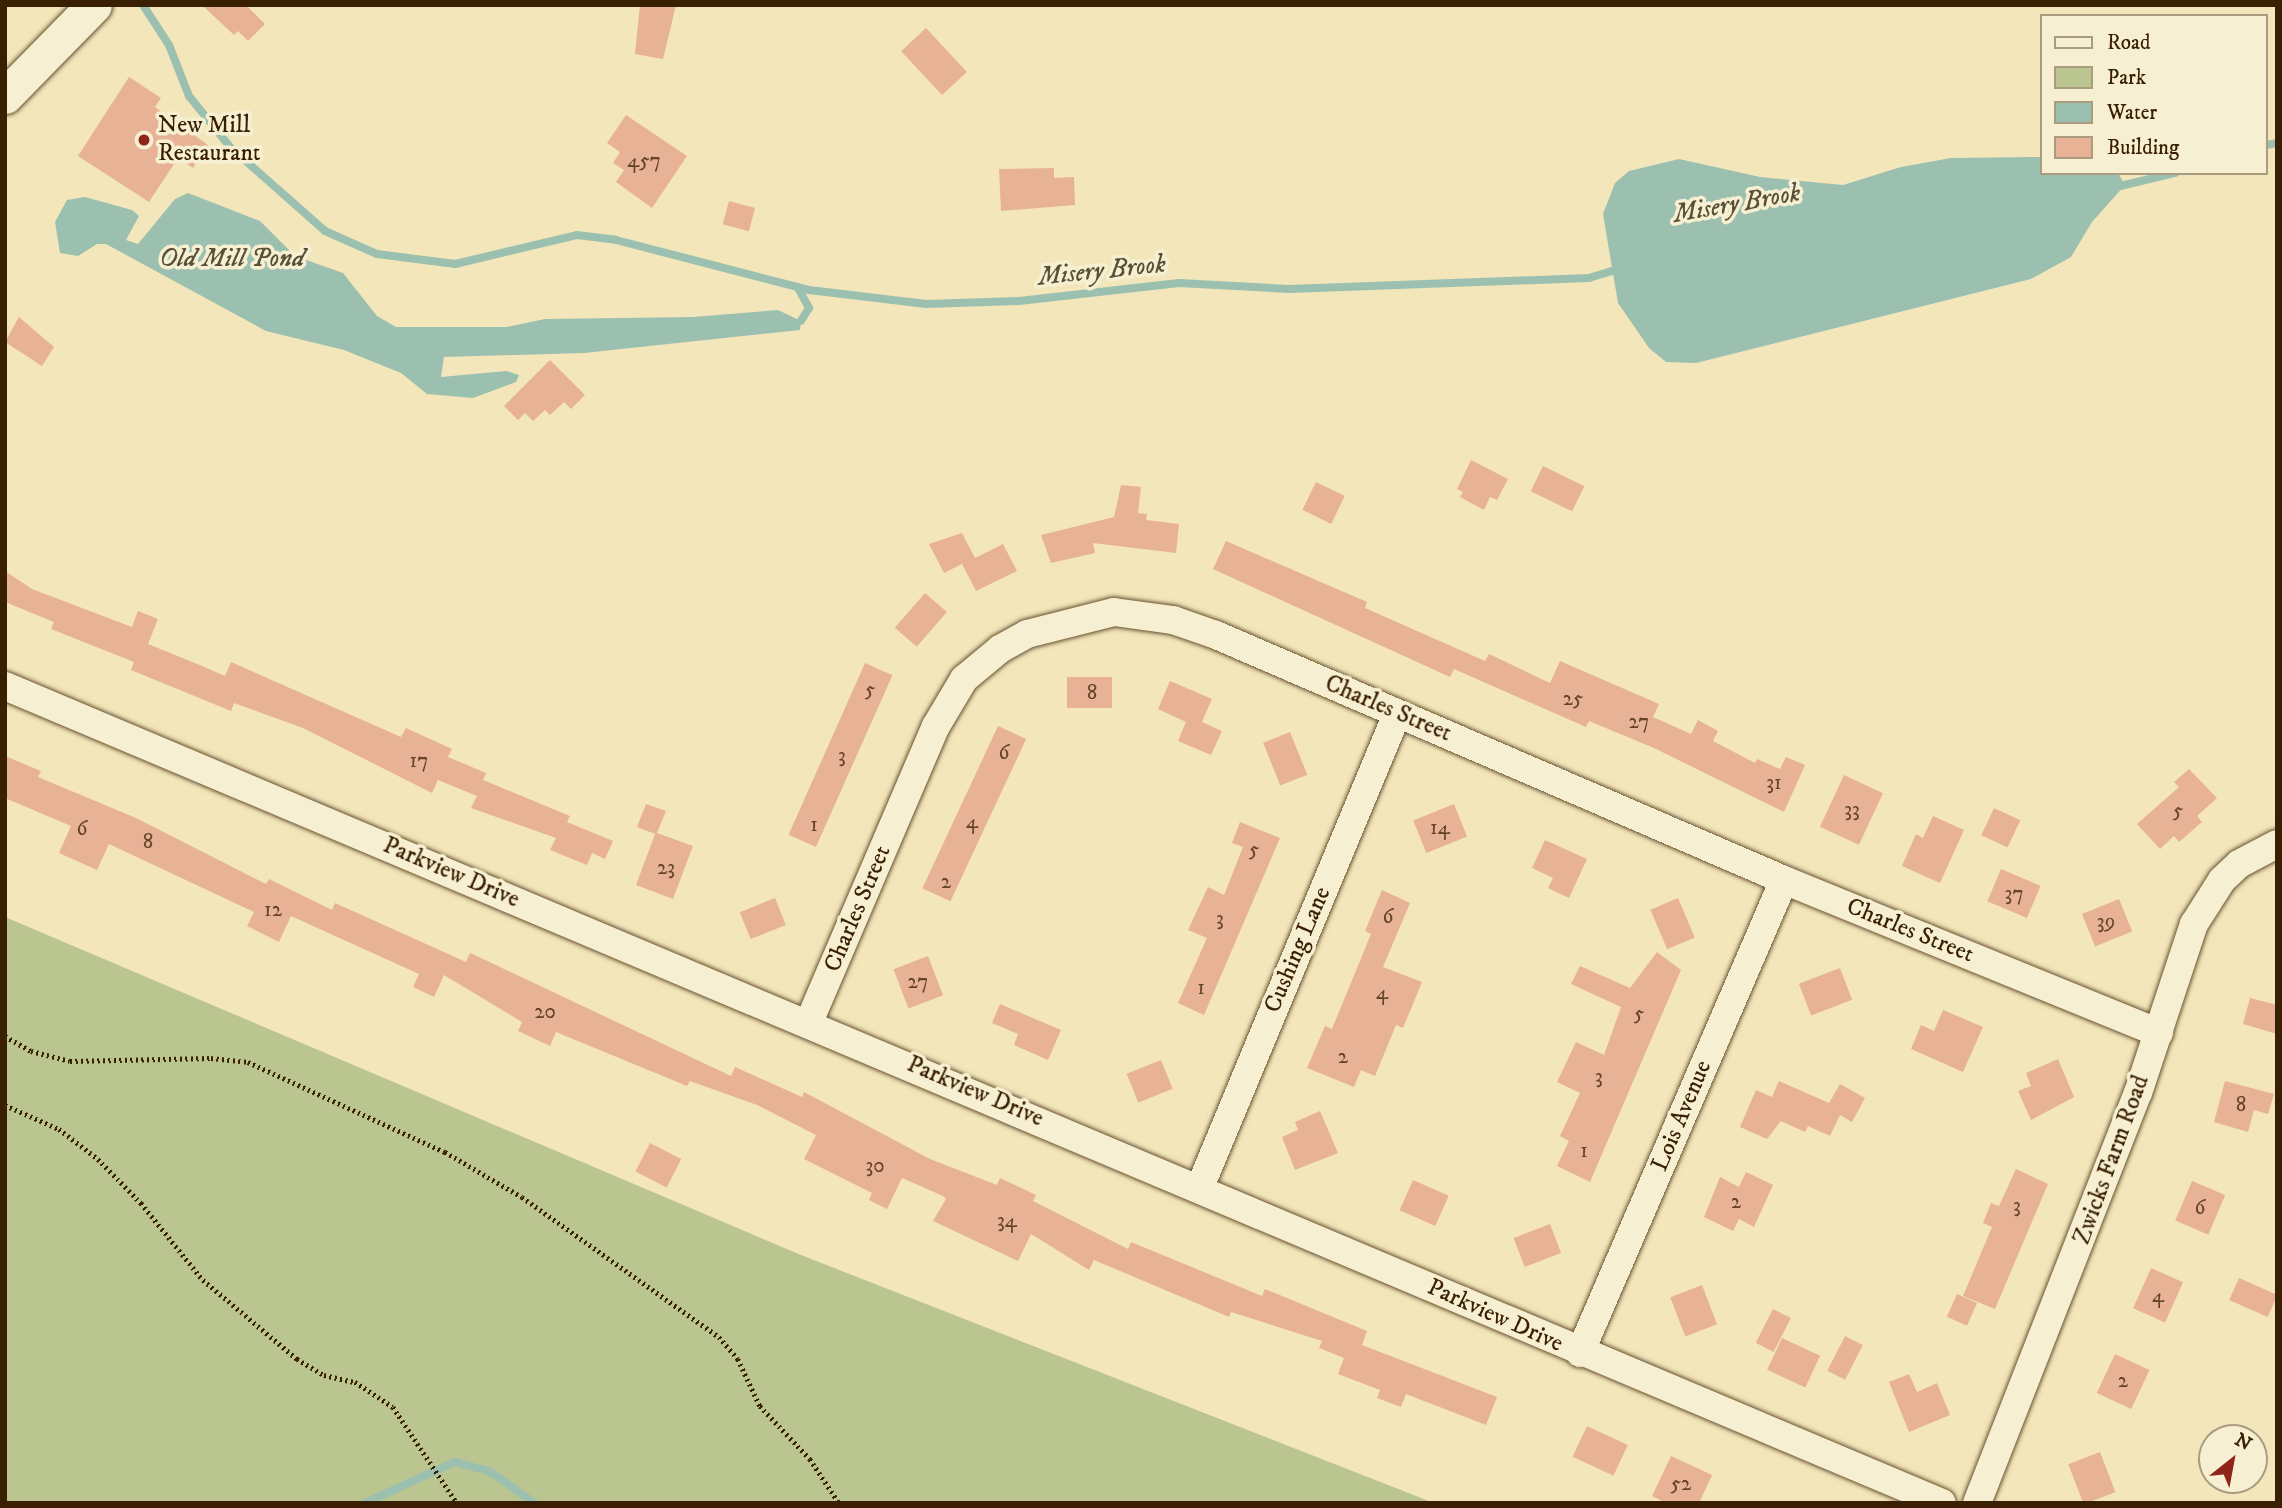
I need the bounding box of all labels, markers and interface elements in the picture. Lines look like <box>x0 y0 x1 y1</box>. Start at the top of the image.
legend <box>2040 14 2268 175</box>
text: Road <box>2107 30 2151 56</box>
text: Park <box>2107 65 2146 91</box>
text: Water <box>2107 100 2157 126</box>
place label: New Mill Restaurant <box>158 112 260 168</box>
marker: New Mill Restaurant <box>136 132 152 148</box>
text: Building <box>2107 135 2179 161</box>
house number: 457 <box>627 148 661 174</box>
water label: Misery Brook <box>1671 177 1803 231</box>
water label: Old Mill Pond <box>159 243 305 275</box>
water label: Misery Brook <box>1037 249 1167 293</box>
street label: Charles Street <box>1320 669 1456 749</box>
house number: 5 <box>865 677 875 703</box>
house number: 8 <box>1087 680 1097 706</box>
house number: 25 <box>1563 686 1583 712</box>
house number: 27 <box>1629 709 1649 735</box>
house number: 6 <box>999 740 1009 766</box>
house number: 3 <box>838 743 846 769</box>
house number: 17 <box>410 748 428 774</box>
house number: 31 <box>1766 770 1782 796</box>
house number: 33 <box>1844 797 1860 823</box>
house number: 5 <box>2173 798 2183 824</box>
house number: 4 <box>966 809 978 835</box>
house number: 1 <box>810 812 818 838</box>
house number: 14 <box>1430 815 1450 841</box>
house number: 6 <box>77 816 87 842</box>
house number: 8 <box>143 829 153 855</box>
street label: Parkview Drive <box>378 831 524 915</box>
house number: 5 <box>1249 837 1259 863</box>
street label: Charles Street <box>818 841 898 977</box>
house number: 23 <box>657 855 675 881</box>
house number: 2 <box>941 869 951 895</box>
house number: 37 <box>2005 881 2023 907</box>
street label: Cushing Lane <box>1259 883 1337 1017</box>
street label: Charles Street <box>1842 892 1978 970</box>
house number: 12 <box>264 897 282 923</box>
house number: 6 <box>1383 904 1393 930</box>
house number: 3 <box>1216 906 1224 932</box>
house number: 39 <box>2097 909 2115 935</box>
house number: 27 <box>908 969 928 995</box>
house number: 1 <box>1197 975 1205 1001</box>
house number: 4 <box>1376 980 1388 1006</box>
house number: 20 <box>534 999 556 1025</box>
house number: 5 <box>1634 1001 1644 1027</box>
house number: 2 <box>1338 1044 1348 1070</box>
street label: Parkview Drive <box>902 1050 1048 1134</box>
street label: Lois Avenue <box>1646 1056 1718 1176</box>
house number: 3 <box>1595 1064 1603 1090</box>
street label: Zwicks Farm Road <box>2068 1072 2156 1248</box>
house number: 8 <box>2236 1092 2246 1118</box>
house number: 1 <box>1580 1138 1588 1164</box>
house number: 30 <box>865 1153 885 1179</box>
house number: 2 <box>1731 1189 1741 1215</box>
house number: 3 <box>2013 1193 2021 1219</box>
house number: 6 <box>2195 1195 2205 1221</box>
house number: 34 <box>997 1208 1017 1234</box>
street label: Parkview Drive <box>1423 1273 1567 1359</box>
house number: 4 <box>2152 1283 2164 1309</box>
house number: 2 <box>2118 1368 2128 1394</box>
north arrow <box>2198 1424 2268 1494</box>
text: N <box>2230 1428 2256 1456</box>
house number: 52 <box>1671 1471 1691 1497</box>

